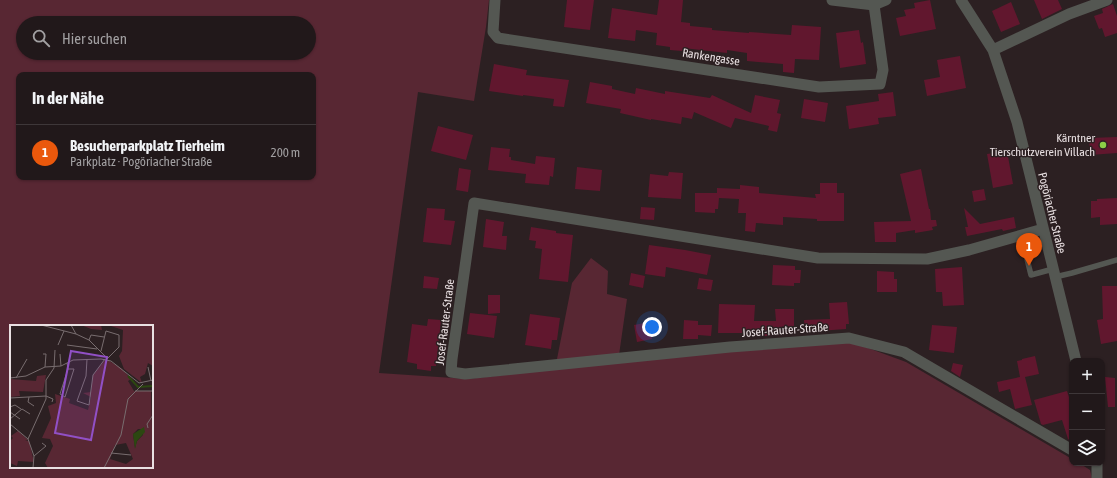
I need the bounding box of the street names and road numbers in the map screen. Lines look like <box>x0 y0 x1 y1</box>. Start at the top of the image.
street label: Rankengasse <box>681 46 741 68</box>
street label: Pogöriacher Straße <box>1035 171 1069 255</box>
street label: Josef-Rauter-Straße <box>433 278 457 366</box>
street label: Josef-Rauter-Straße <box>741 320 829 340</box>

